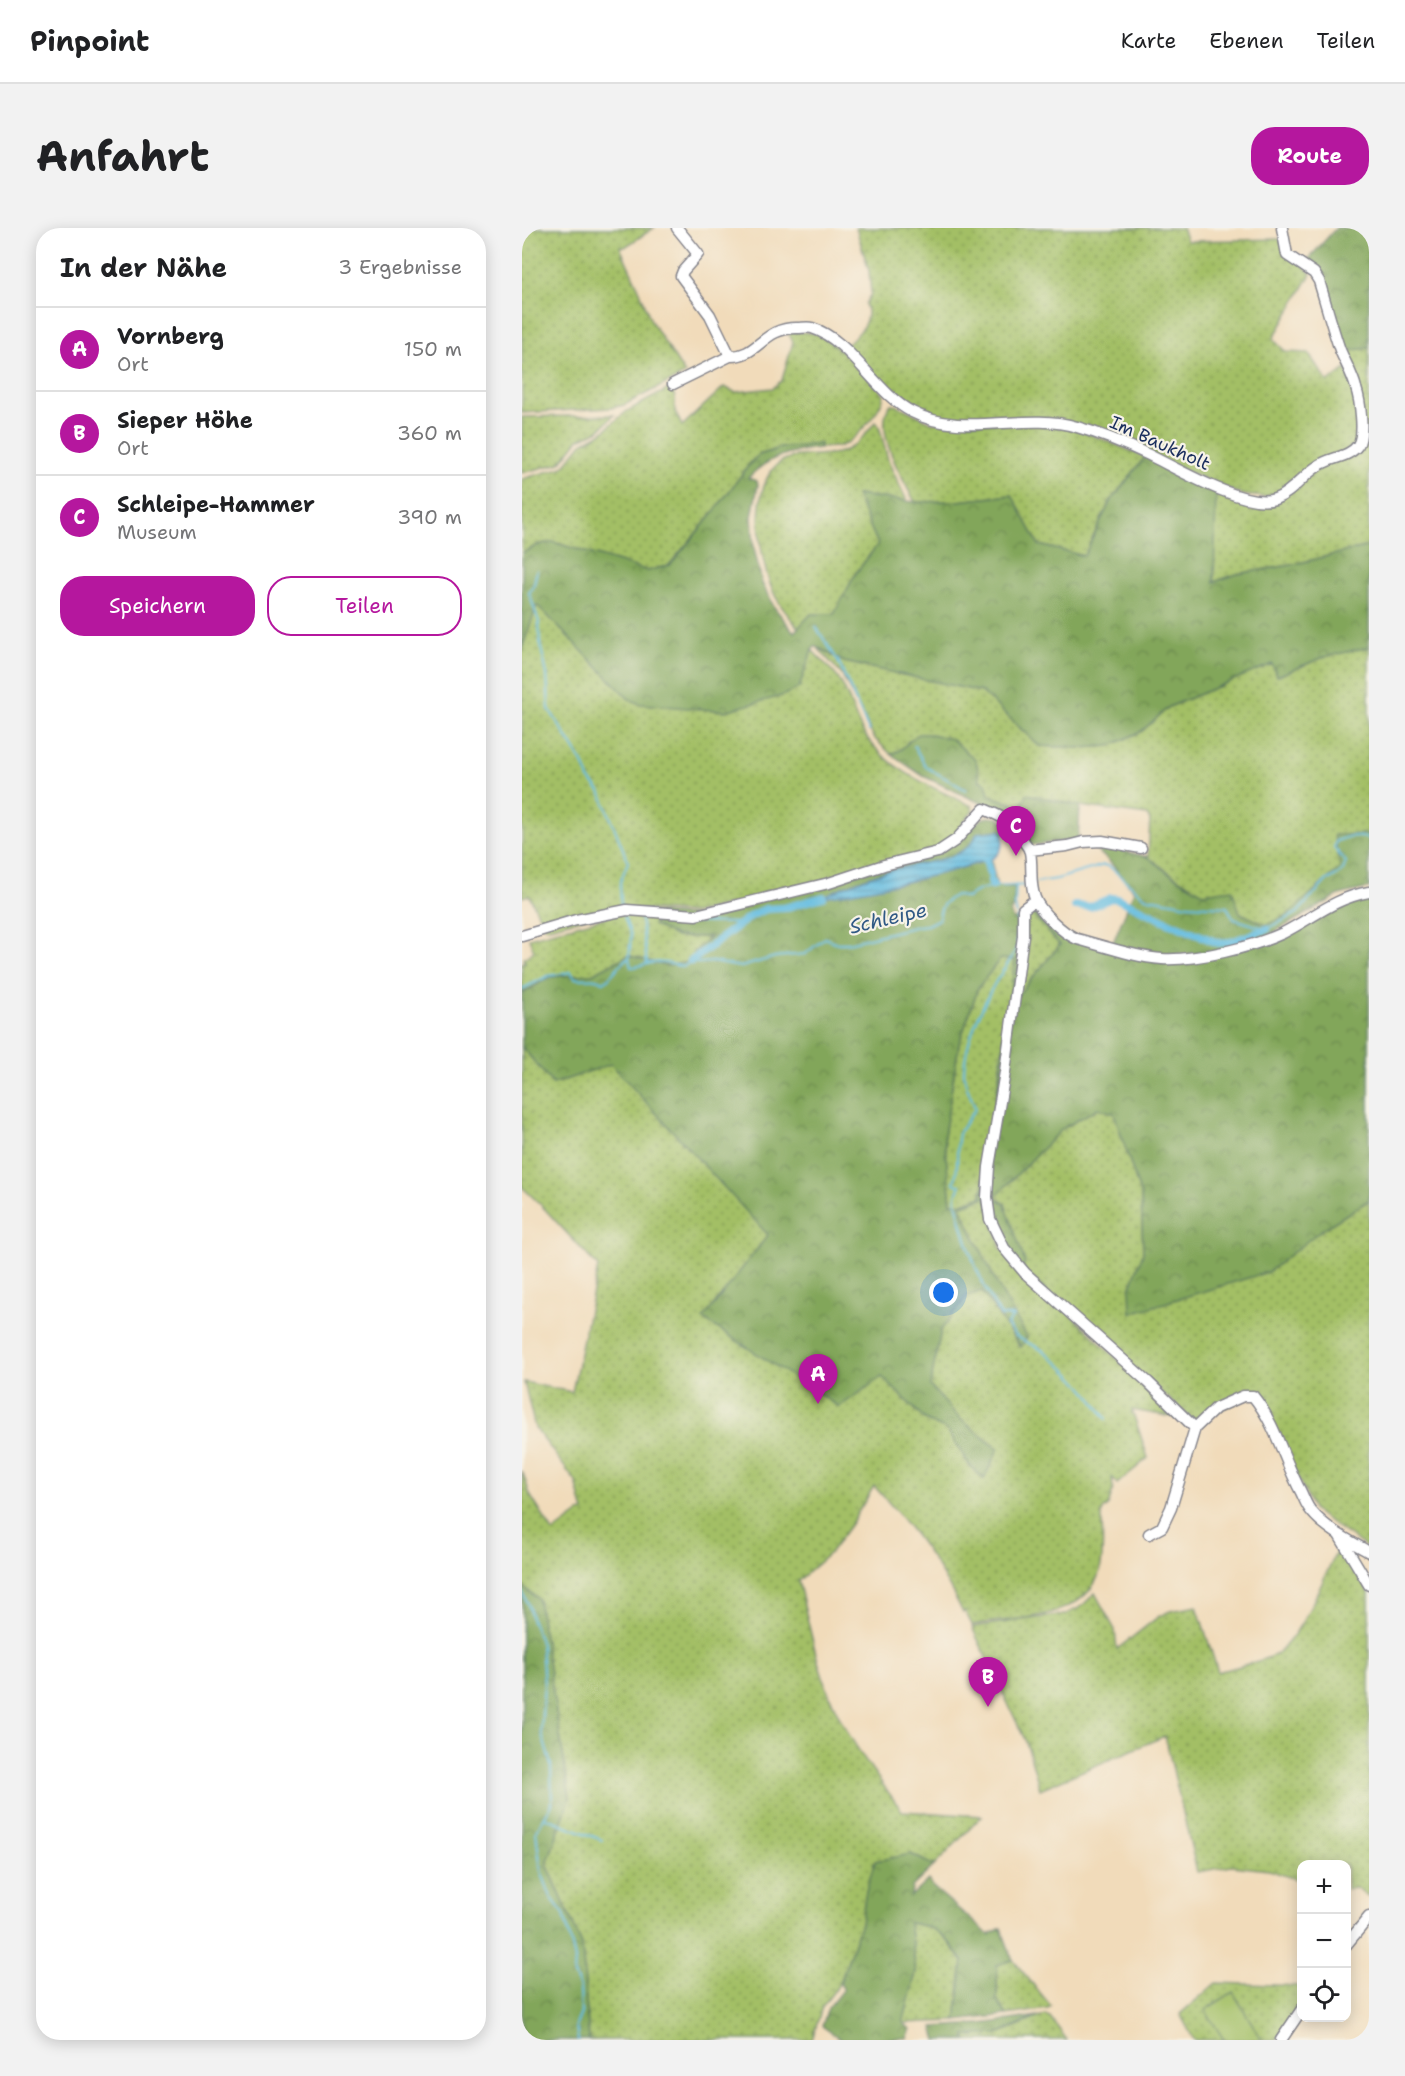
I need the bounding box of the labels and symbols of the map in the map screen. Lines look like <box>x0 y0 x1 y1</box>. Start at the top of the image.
street label: Im Baukholt <box>1106 410 1214 476</box>
pin: C <box>996 806 1036 856</box>
water label: Schleipe <box>847 896 929 940</box>
your location <box>929 1278 958 1307</box>
pin: A <box>798 1354 838 1404</box>
pin: B <box>968 1658 1008 1707</box>

